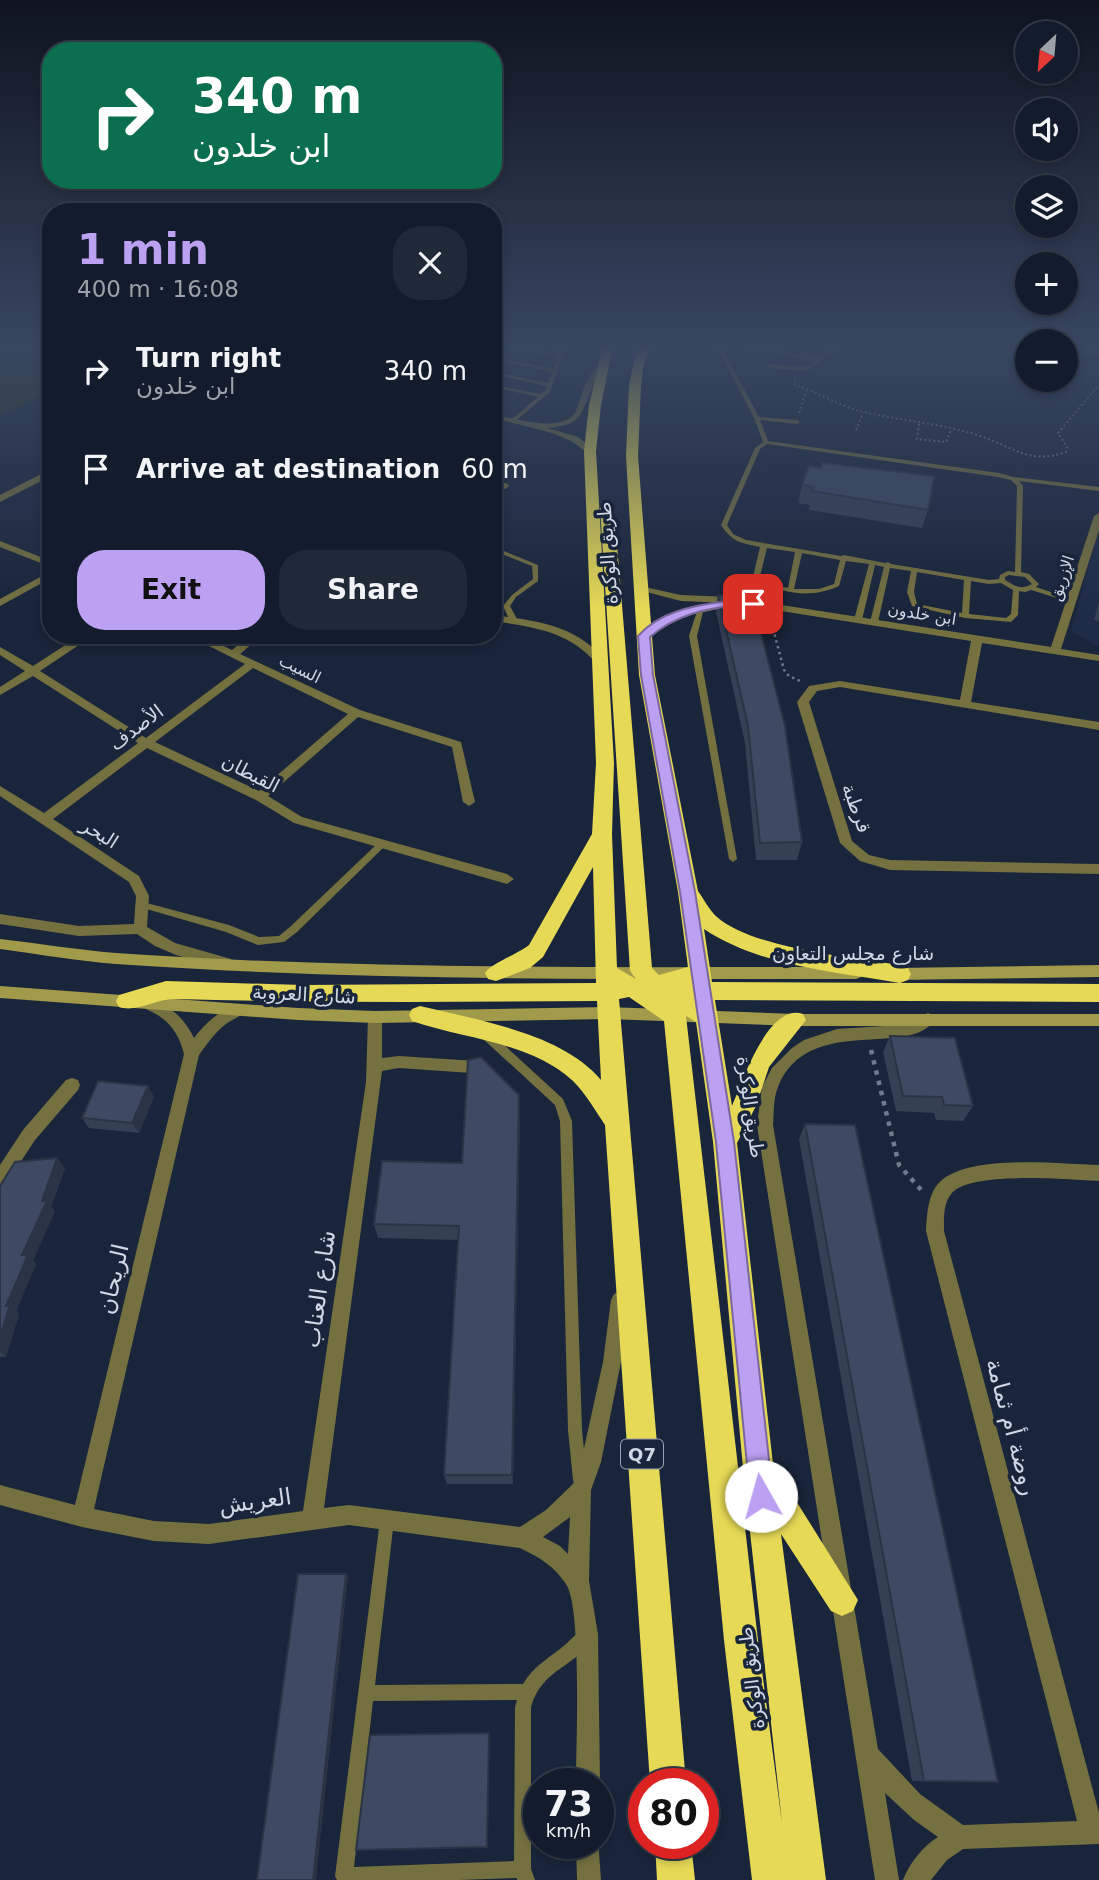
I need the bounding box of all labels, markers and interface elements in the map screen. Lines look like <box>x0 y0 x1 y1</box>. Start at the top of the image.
north arrow <box>1015 21 1078 84</box>
map controls <box>1015 21 1078 392</box>
text: 340 m <box>192 68 362 125</box>
icon: right <box>77 70 168 161</box>
button: sound <box>1015 98 1078 161</box>
text: ابن خلدون <box>192 127 330 165</box>
button: layers <box>1015 175 1078 238</box>
text: 1 min <box>77 225 209 274</box>
button: close <box>393 226 467 300</box>
button: + <box>1015 252 1078 315</box>
text: 400 m · 16:08 <box>77 276 239 302</box>
button: − <box>1015 329 1078 392</box>
text: Turn right <box>136 343 281 373</box>
icon: right <box>77 352 115 390</box>
text: 340 m <box>384 356 467 386</box>
text: ابن خلدون <box>136 373 236 399</box>
icon: arrive <box>77 450 115 488</box>
text: Arrive at destination <box>136 454 440 484</box>
text: 60 m <box>461 454 528 484</box>
street label: طريق الوكرة <box>592 501 623 605</box>
button: Exit <box>77 550 265 630</box>
button: Share <box>279 550 467 630</box>
street label: الإزريق <box>1046 553 1079 604</box>
pin <box>723 574 783 634</box>
icon: arrive <box>734 585 772 623</box>
street label: ابن خلدون <box>886 599 958 630</box>
street label: السيب <box>276 651 324 687</box>
street label: الأصدف <box>105 700 167 754</box>
street label: القبطان <box>218 749 284 797</box>
street label: قرطبة <box>837 780 876 836</box>
street label: البحر <box>76 813 123 854</box>
street label: شارع مجلس التعاون <box>772 942 934 965</box>
street label: شارع العروبة <box>252 980 356 1009</box>
street label: طريق الوكرة <box>732 1054 769 1160</box>
street label: شارع العناب <box>298 1229 341 1350</box>
street label: الريحان <box>92 1241 135 1317</box>
street label: روضة أم ثمامة <box>980 1355 1045 1499</box>
road number: Q7 <box>621 1440 663 1469</box>
position arrow <box>724 1459 798 1533</box>
street label: العريش <box>217 1483 293 1520</box>
street label: طريق الوكرة <box>734 1625 769 1731</box>
speed limit sign: 80 <box>628 1768 719 1859</box>
text: 73 <box>544 1784 593 1824</box>
text: km/h <box>546 1820 591 1841</box>

